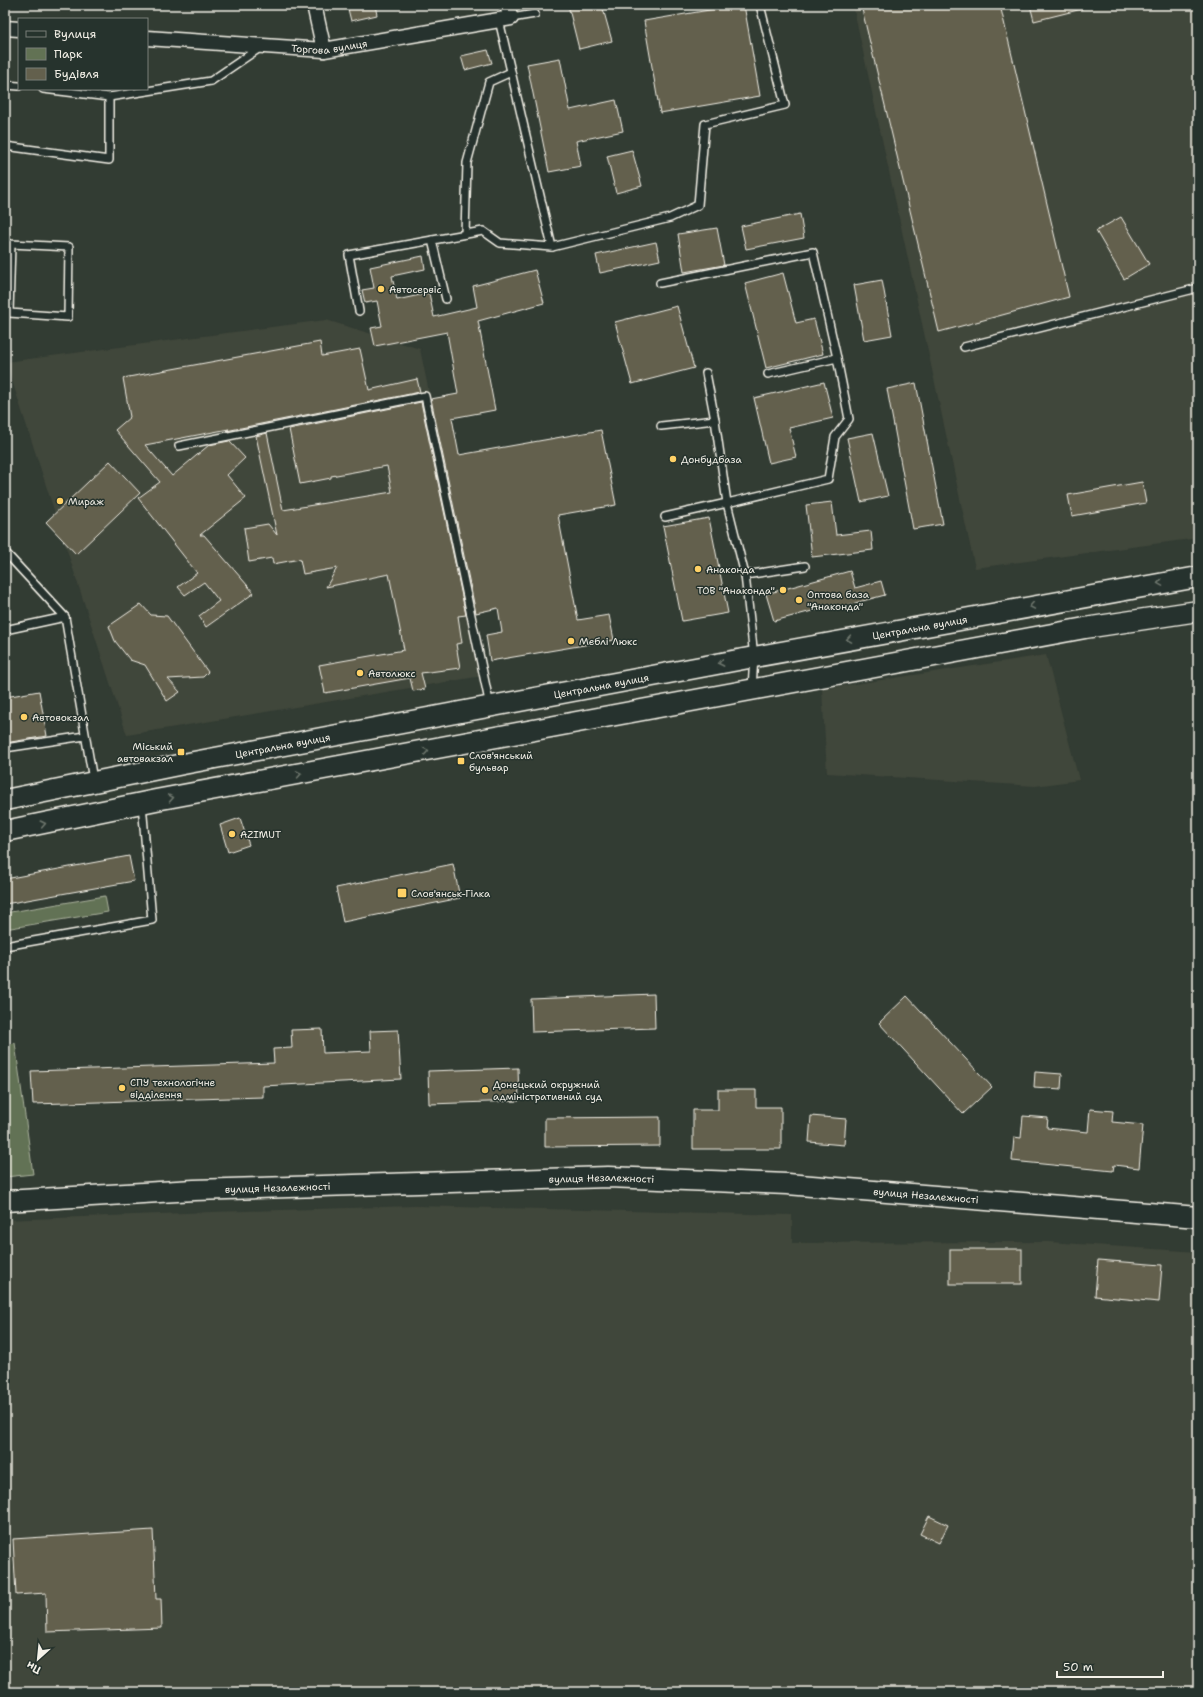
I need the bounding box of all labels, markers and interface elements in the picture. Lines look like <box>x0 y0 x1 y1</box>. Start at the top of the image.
legend <box>18 18 148 90</box>
text: Вулиця <box>54 26 96 42</box>
street label: Торгова вулиця <box>291 37 368 57</box>
text: Парк <box>54 46 83 62</box>
text: Будівля <box>54 66 99 82</box>
place label: Автосервіс <box>389 283 442 296</box>
marker: Автосервіс <box>376 284 386 294</box>
place label: Донбудбаза <box>681 453 742 466</box>
marker: Донбудбаза <box>668 454 678 464</box>
place label: Мираж <box>68 495 104 508</box>
marker: Мираж <box>55 496 65 506</box>
place label: Анаконда <box>706 563 756 576</box>
marker: Анаконда <box>693 564 703 574</box>
one-way arrow <box>1156 578 1163 587</box>
place label: ТОВ "Анаконда" <box>697 584 775 597</box>
marker: ТОВ "Анаконда" <box>778 585 788 595</box>
place label: Оптова база "Анаконда" <box>807 588 870 613</box>
marker: Оптова база "Анаконда" <box>794 595 804 605</box>
one-way arrow <box>1028 601 1035 610</box>
street label: Центральна вулиця <box>871 613 969 643</box>
place label: Меблі Люкс <box>579 635 637 648</box>
one-way arrow <box>845 635 852 643</box>
marker: Меблі Люкс <box>566 636 576 646</box>
one-way arrow <box>718 658 724 667</box>
place label: Автолюкс <box>368 667 415 680</box>
marker: Автолюкс <box>355 668 365 678</box>
street label: Центральна вулиця <box>553 671 650 701</box>
place label: Автовокзал <box>32 711 89 724</box>
marker: Автовокзал <box>19 712 29 722</box>
street label: Центральна вулиця <box>234 731 331 761</box>
place label: Міський автовакзал <box>117 740 173 765</box>
marker: Міський автовакзал <box>176 747 186 757</box>
one-way arrow <box>423 747 430 756</box>
place label: Слов'янський бульвар <box>469 749 533 774</box>
marker: Слов'янський бульвар <box>456 756 466 766</box>
one-way arrow <box>295 771 302 779</box>
one-way arrow <box>168 794 174 803</box>
one-way arrow <box>40 820 46 828</box>
place label: AZIMUT <box>240 828 281 841</box>
marker: AZIMUT <box>227 829 237 839</box>
marker: Слов'янськ-Гілка <box>396 887 408 899</box>
place label: Слов'янськ-Гілка <box>411 887 491 900</box>
place label: СПУ технологічне відділення <box>130 1076 216 1101</box>
place label: Донецький окружний адміністративний суд <box>493 1078 603 1103</box>
marker: СПУ технологічне відділення <box>117 1083 127 1093</box>
marker: Донецький окружний адміністративний суд <box>480 1085 490 1095</box>
street label: вулиця Незалежності <box>548 1171 655 1186</box>
street label: вулиця Незалежності <box>225 1180 331 1196</box>
street label: вулиця Незалежності <box>873 1185 979 1206</box>
north arrow <box>18 1639 58 1679</box>
scale bar <box>1057 1653 1163 1679</box>
text: Пн <box>24 1657 44 1677</box>
text: 50 m <box>1063 1659 1093 1675</box>

